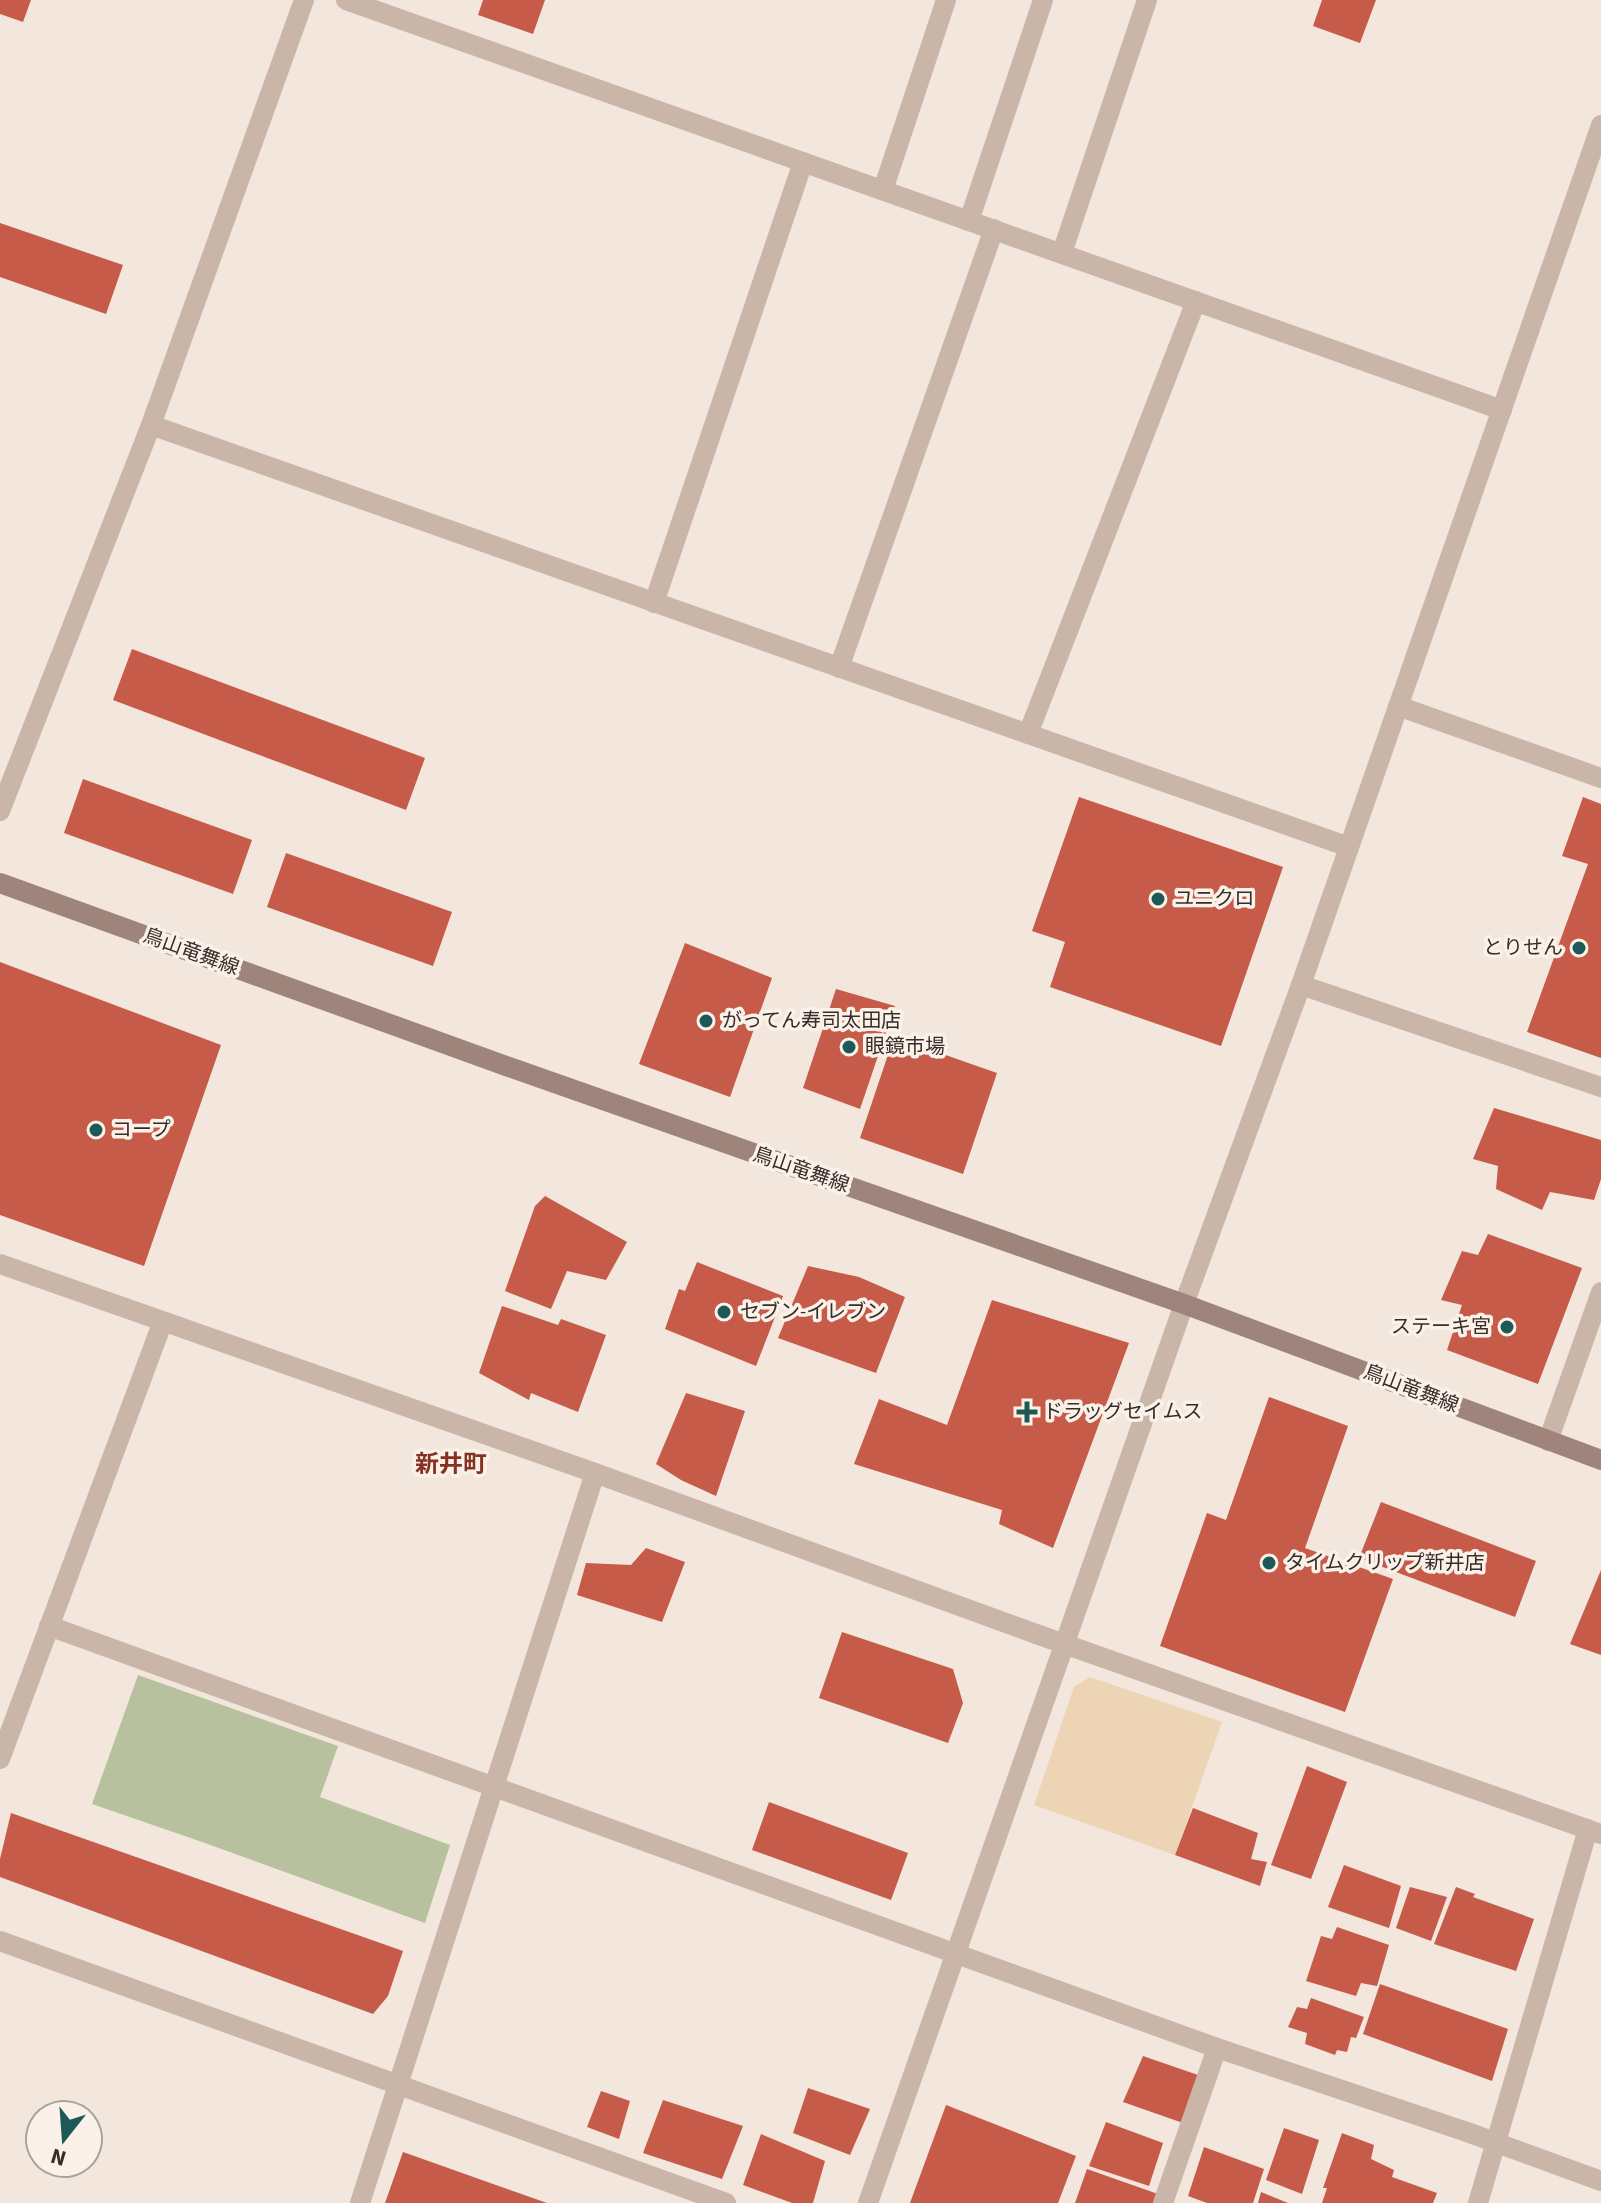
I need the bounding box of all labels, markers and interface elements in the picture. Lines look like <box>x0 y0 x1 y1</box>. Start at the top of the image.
place label: ユニクロ <box>1174 885 1254 913</box>
marker: ユニクロ <box>1149 890 1167 908</box>
street label: 鳥山竜舞線 <box>139 922 243 982</box>
place label: とりせん <box>1483 934 1563 962</box>
marker: とりせん <box>1570 939 1588 957</box>
place label: がってん寿司太田店 <box>722 1007 901 1035</box>
marker: がってん寿司太田店 <box>697 1012 715 1030</box>
place label: 眼鏡市場 <box>865 1033 945 1061</box>
marker: 眼鏡市場 <box>840 1038 858 1056</box>
place label: コープ <box>112 1116 171 1144</box>
marker: コープ <box>87 1121 105 1139</box>
street label: 鳥山竜舞線 <box>749 1140 853 1200</box>
place label: セブン-イレブン <box>740 1298 886 1326</box>
marker: セブン-イレブン <box>715 1303 733 1321</box>
place label: ステーキ宮 <box>1391 1313 1491 1341</box>
marker: ステーキ宮 <box>1498 1318 1516 1336</box>
street label: 鳥山竜舞線 <box>1359 1358 1463 1420</box>
place label: ドラッグセイムス <box>1043 1398 1203 1426</box>
marker: ドラッグセイムス <box>1018 1403 1036 1421</box>
district label: 新井町 <box>415 1447 487 1482</box>
place label: タイムクリップ新井店 <box>1285 1549 1485 1577</box>
marker: タイムクリップ新井店 <box>1260 1554 1278 1572</box>
north arrow <box>24 2099 104 2179</box>
text: N <box>47 2140 70 2175</box>

